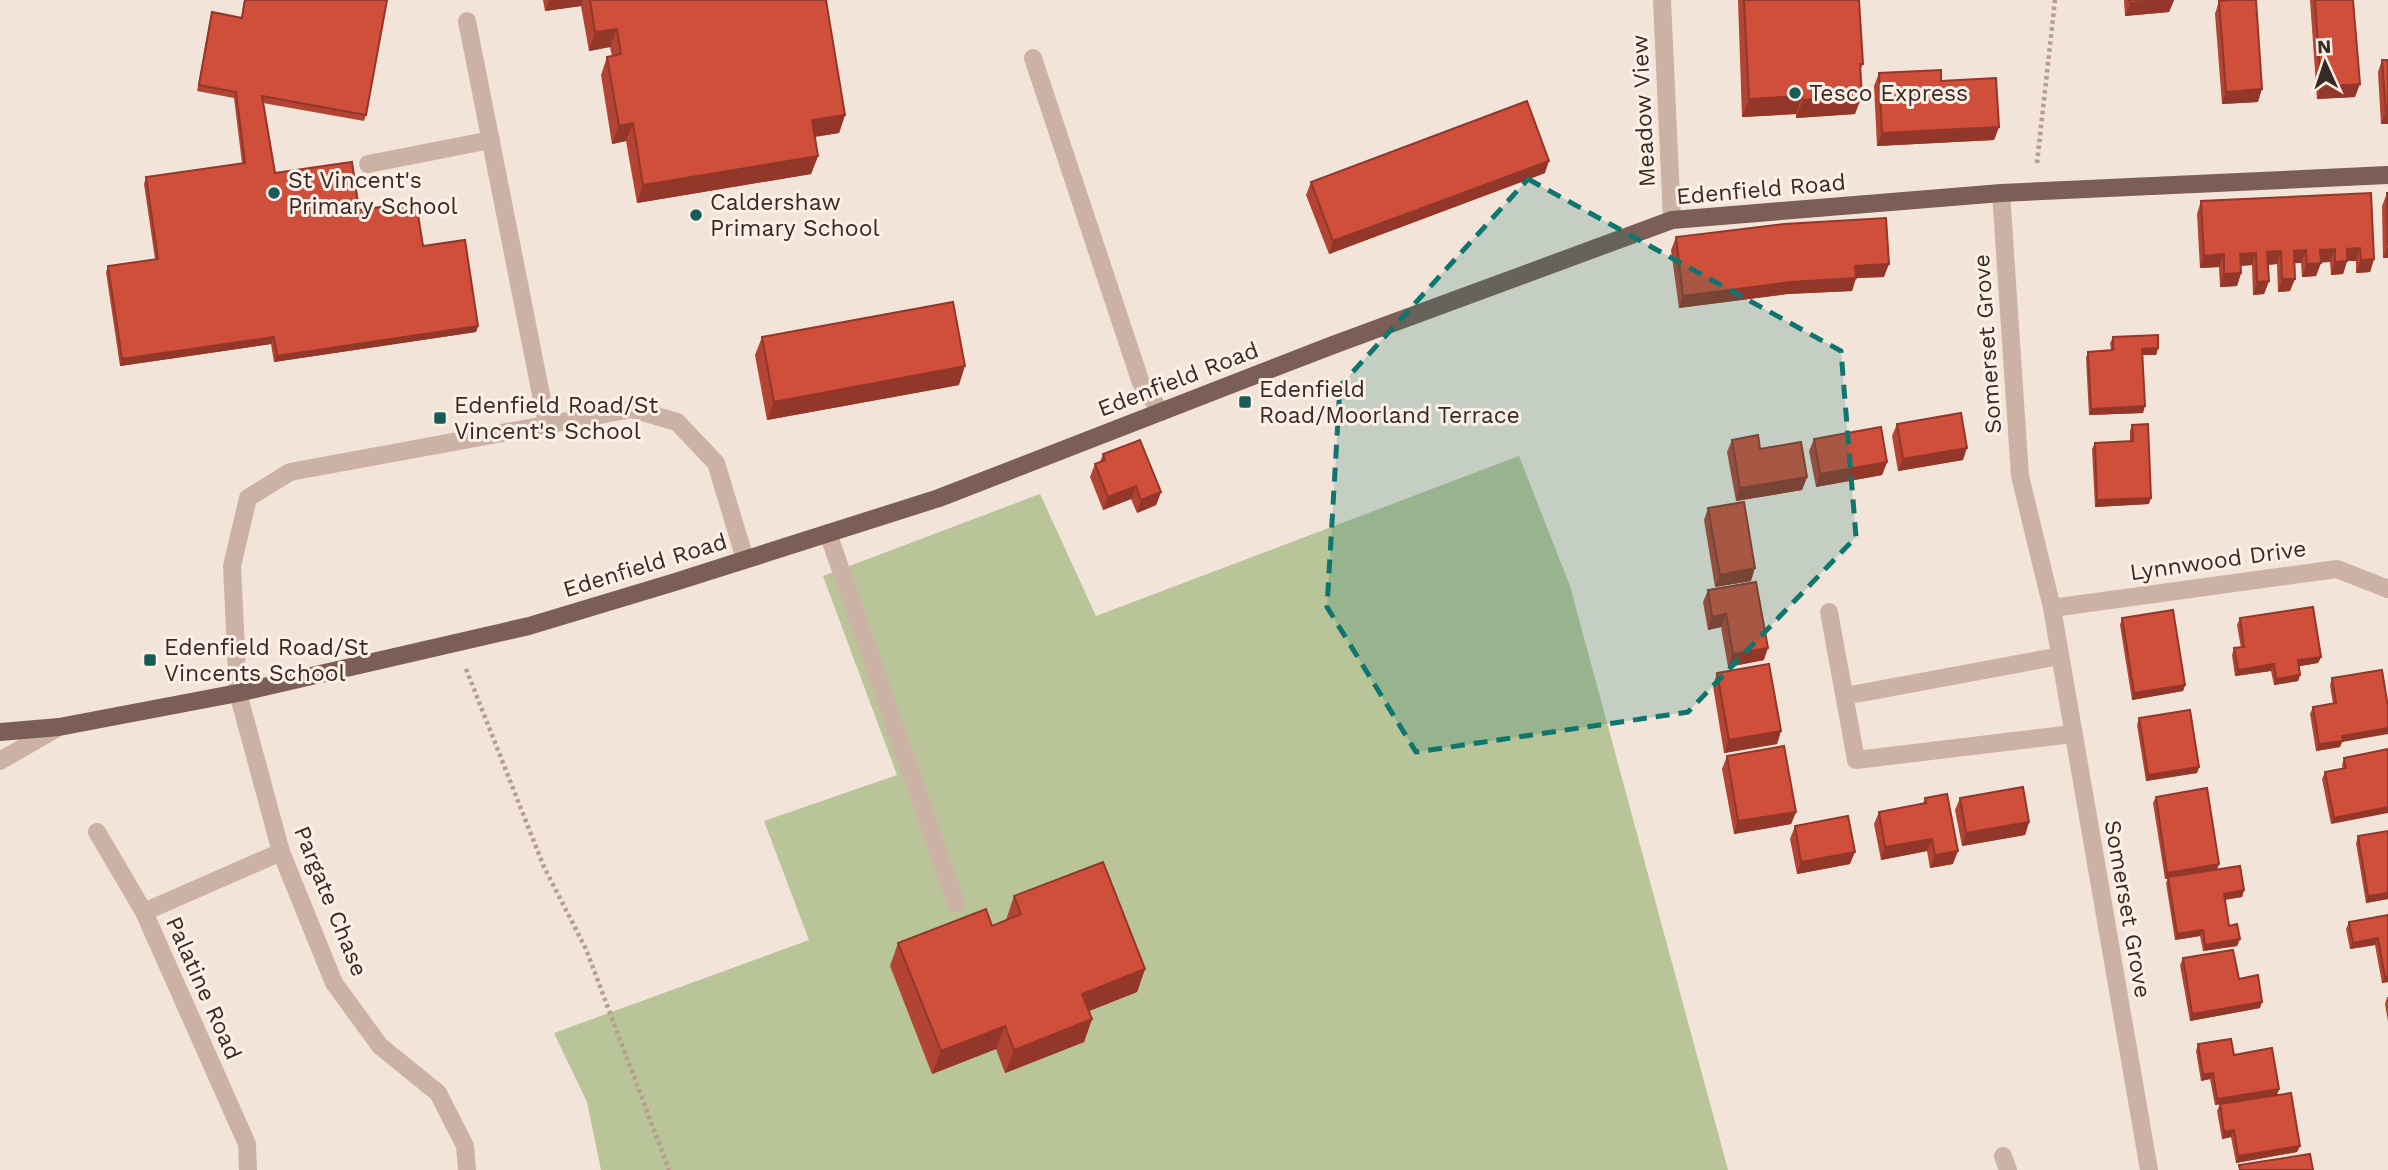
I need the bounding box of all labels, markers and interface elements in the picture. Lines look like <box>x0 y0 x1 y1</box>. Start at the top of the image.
north arrow <box>2290 28 2360 98</box>
street label: Meadow View <box>1626 34 1661 188</box>
text: N <box>2316 35 2332 58</box>
place label: Tesco Express <box>1809 80 1968 107</box>
marker: Tesco Express <box>1787 85 1803 101</box>
place label: St Vincent's Primary School <box>288 167 458 220</box>
street label: Edenfield Road <box>1675 169 1847 210</box>
marker: St Vincent's Primary School <box>266 185 282 201</box>
place label: Caldershaw Primary School <box>710 189 880 242</box>
marker: Caldershaw Primary School <box>688 207 704 223</box>
street label: Somerset Grove <box>1968 253 2007 435</box>
street label: Edenfield Road <box>1094 336 1262 423</box>
place label: Edenfield Road/Moorland Terrace <box>1259 376 1520 429</box>
place label: Edenfield Road/St Vincent's School <box>454 392 658 445</box>
marker: Edenfield Road/Moorland Terrace <box>1237 394 1253 410</box>
marker: Edenfield Road/St Vincent's School <box>432 410 448 426</box>
street label: Edenfield Road <box>560 528 730 603</box>
street label: Lynnwood Drive <box>2128 535 2308 586</box>
place label: Edenfield Road/St Vincents School <box>164 634 368 687</box>
marker: Edenfield Road/St Vincents School <box>142 652 158 668</box>
street label: Somerset Grove <box>2099 818 2156 1000</box>
street label: Pargate Chase <box>288 822 373 980</box>
street label: Palatine Road <box>160 912 247 1064</box>

